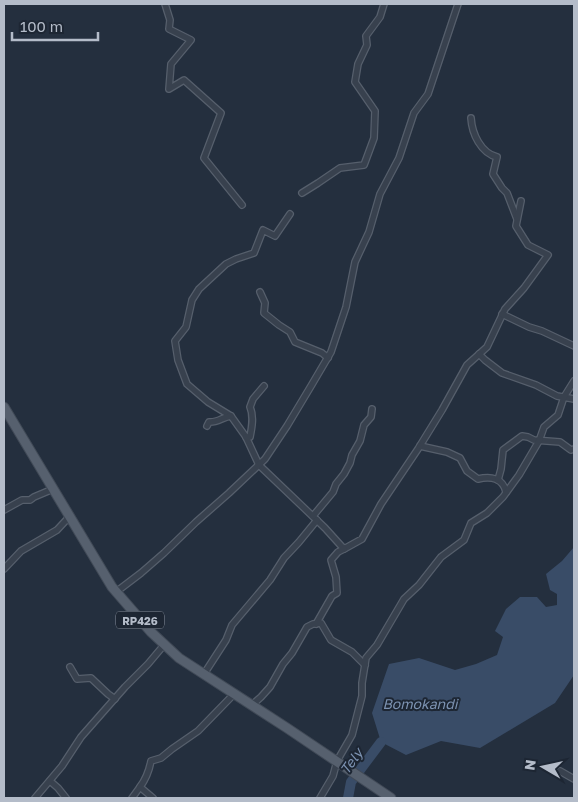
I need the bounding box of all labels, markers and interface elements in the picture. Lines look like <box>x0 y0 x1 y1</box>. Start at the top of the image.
scale bar <box>12 10 99 42</box>
text: 100 m <box>20 17 63 35</box>
road number: RP426 <box>116 612 164 628</box>
water label: Bomokandi <box>382 695 460 712</box>
north arrow <box>518 742 568 792</box>
water label: Tely <box>336 743 367 777</box>
text: N <box>520 758 539 771</box>

